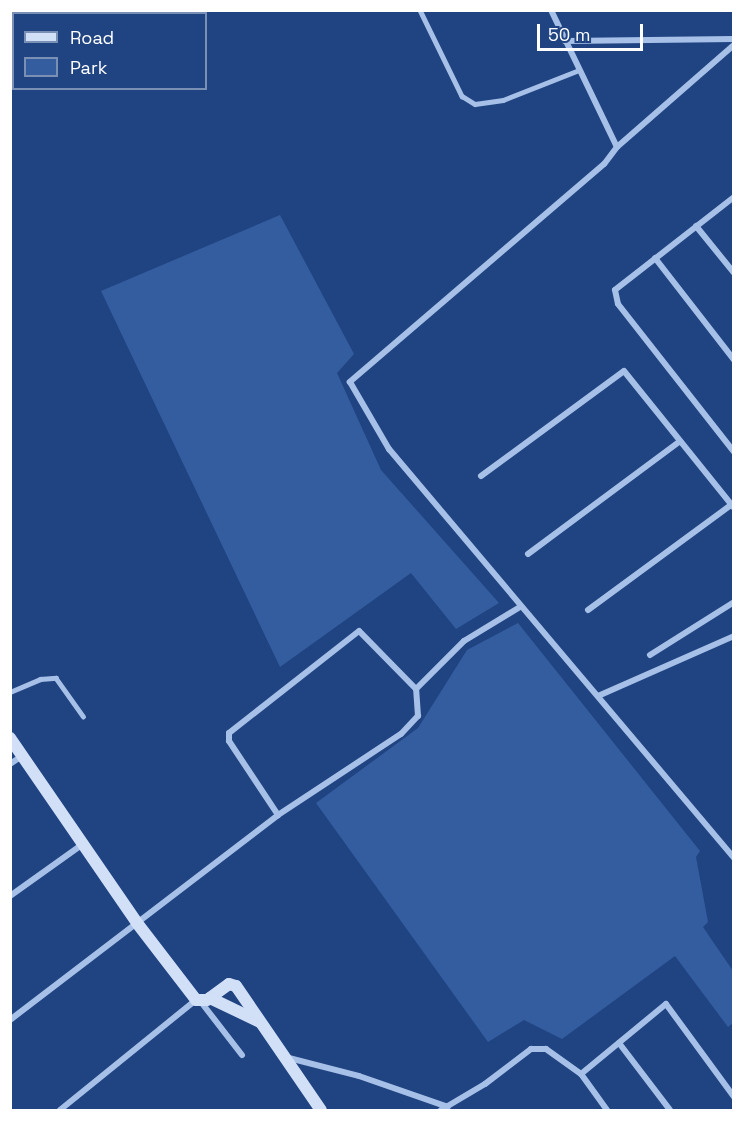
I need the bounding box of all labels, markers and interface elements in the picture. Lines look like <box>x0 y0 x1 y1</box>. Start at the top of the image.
legend <box>12 12 207 90</box>
scale bar <box>540 12 646 50</box>
text: 50 m <box>548 23 590 46</box>
text: Road <box>70 26 114 49</box>
text: Park <box>70 56 107 79</box>

